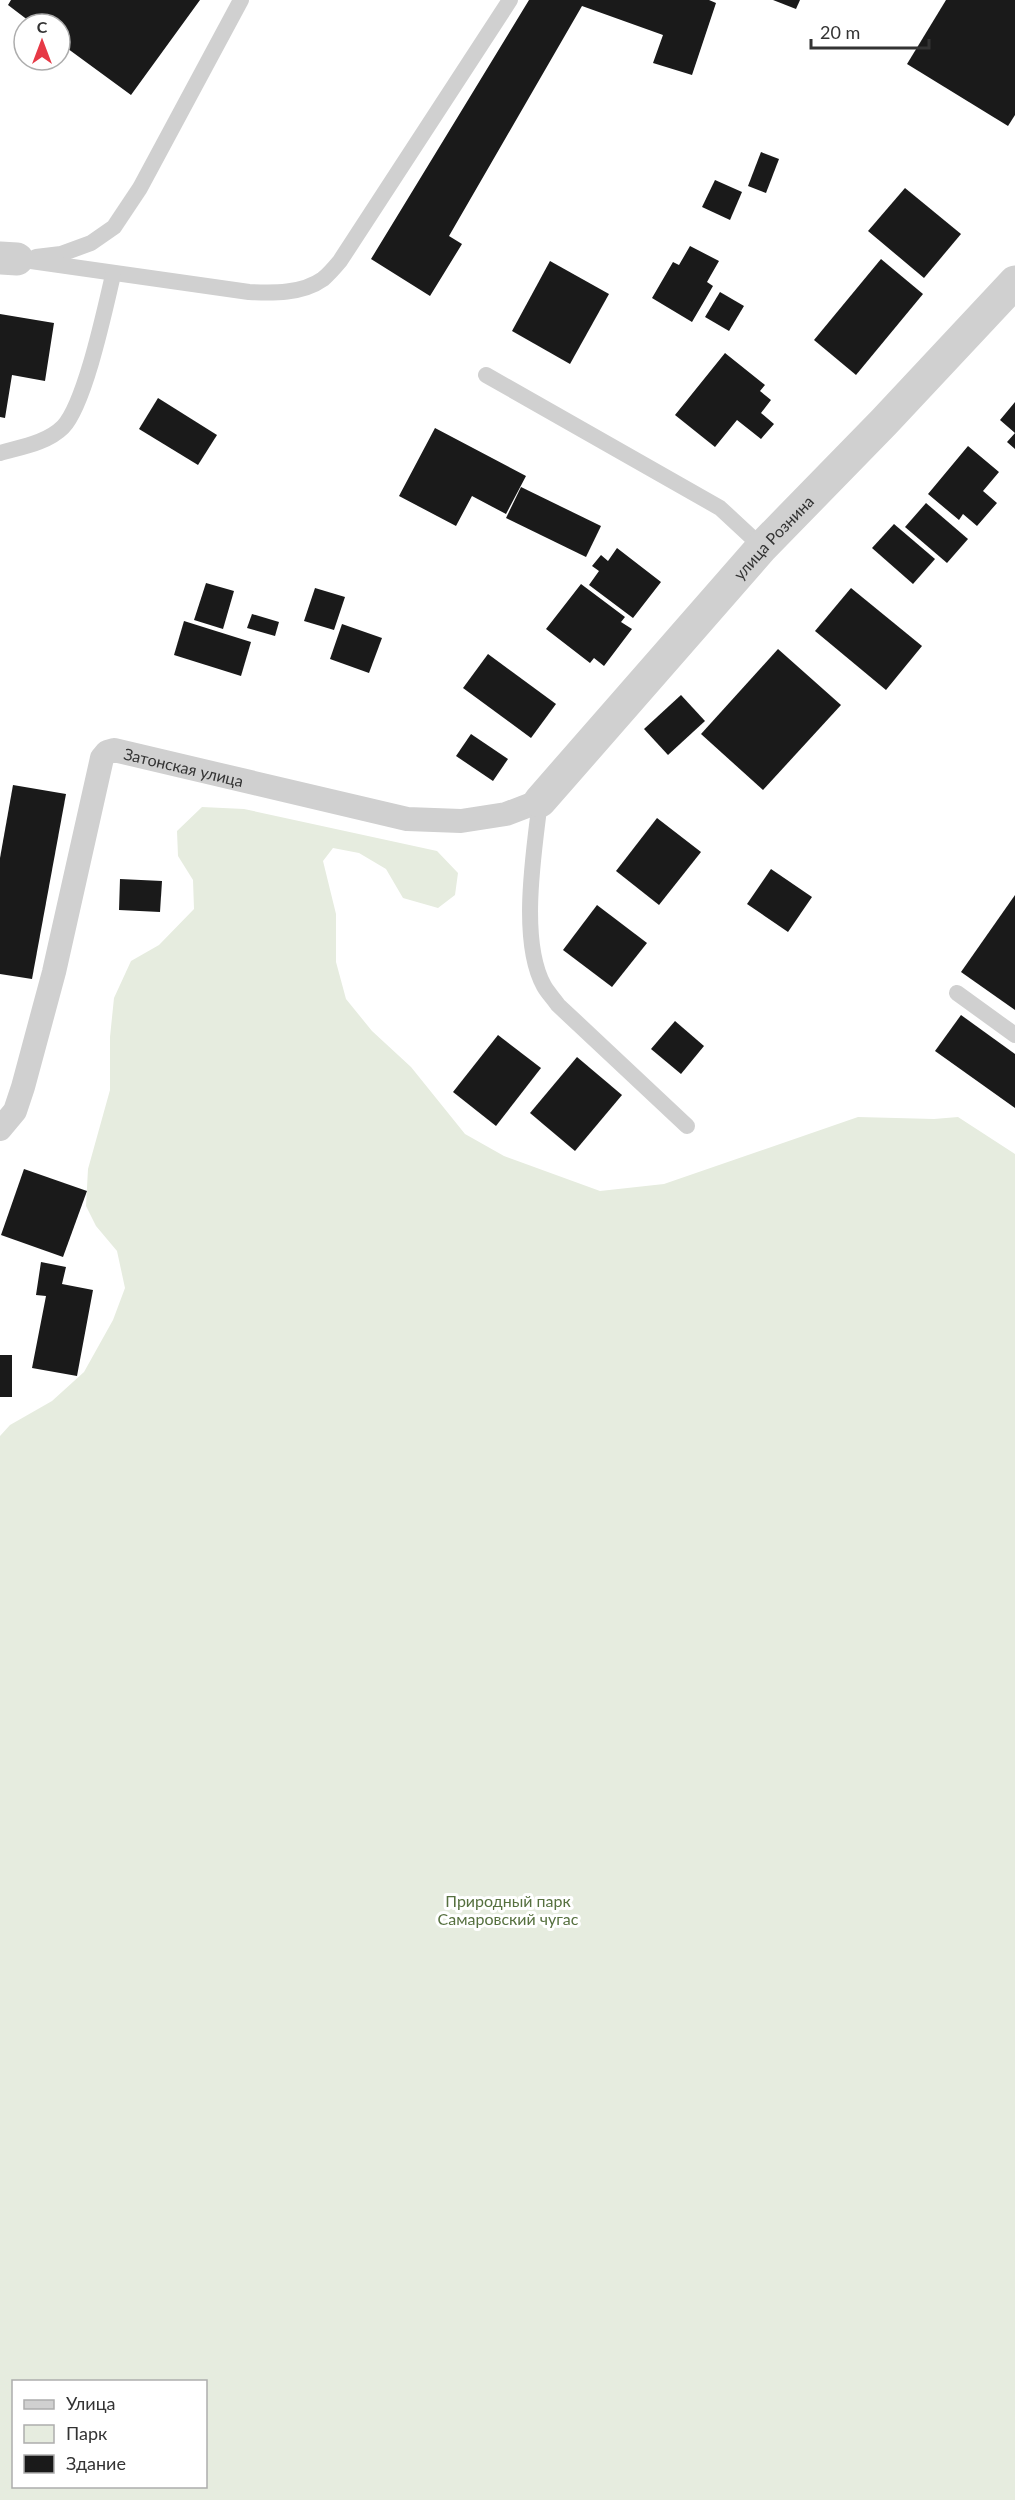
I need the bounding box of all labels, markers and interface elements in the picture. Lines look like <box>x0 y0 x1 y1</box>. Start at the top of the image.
north arrow <box>12 12 72 72</box>
scale bar <box>811 12 930 50</box>
text: С <box>37 17 48 36</box>
text: 20 m <box>820 21 860 43</box>
street label: улица Рознина <box>729 491 817 583</box>
street label: Затонская улица <box>122 743 246 790</box>
park label: Природный парк Самаровский чугас <box>438 1891 579 1928</box>
legend <box>12 2380 207 2488</box>
text: Улица <box>66 2392 116 2414</box>
text: Парк <box>66 2422 108 2444</box>
text: Здание <box>66 2452 126 2474</box>

